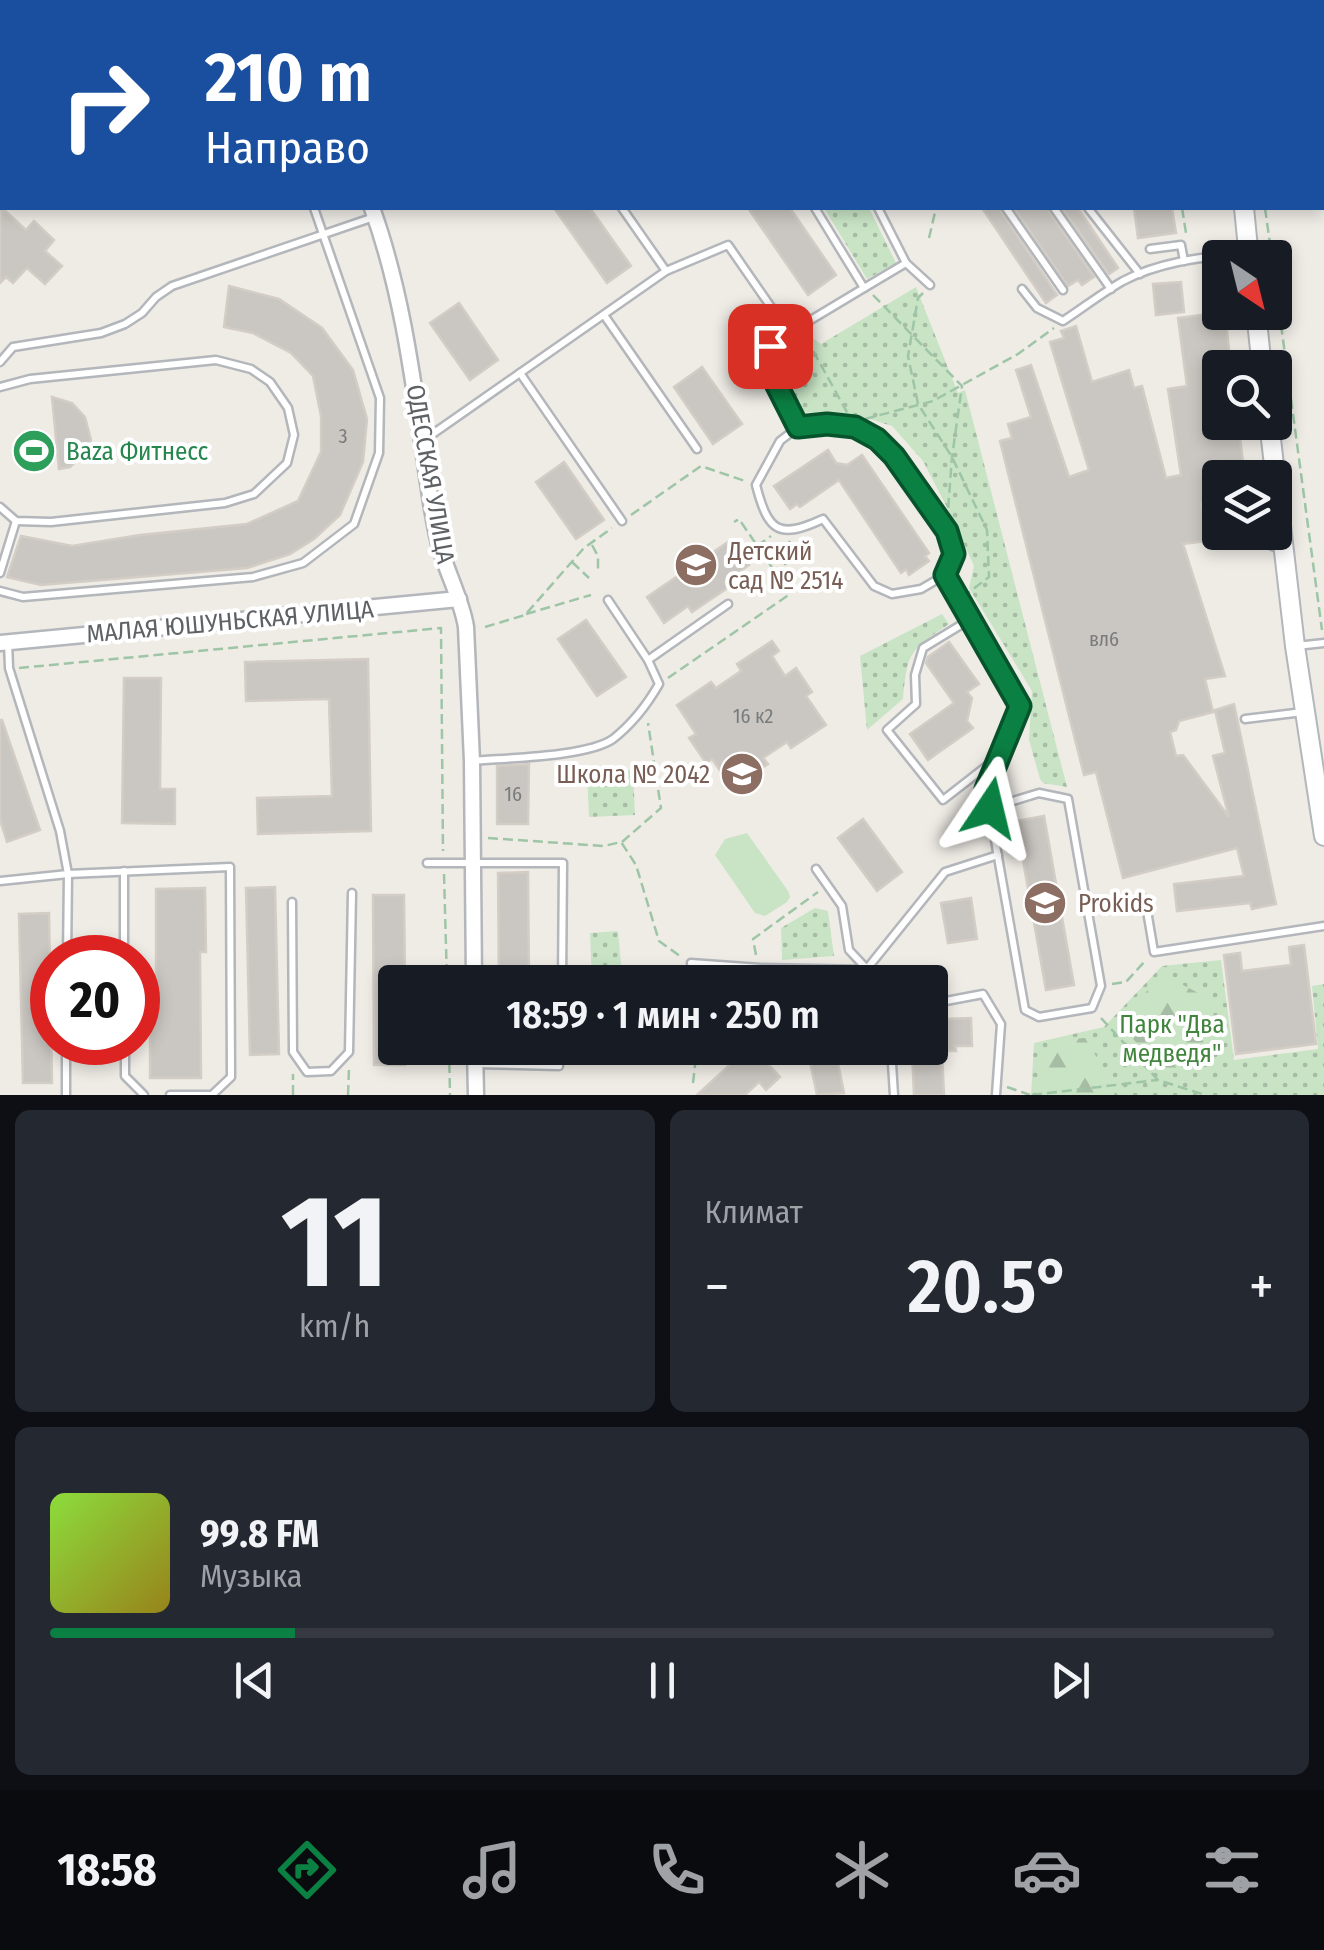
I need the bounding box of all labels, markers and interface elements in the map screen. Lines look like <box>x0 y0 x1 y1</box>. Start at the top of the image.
text: 210 m <box>205 36 372 120</box>
icon: right <box>40 40 170 170</box>
text: Направо <box>205 121 370 175</box>
north arrow <box>1202 240 1292 330</box>
map controls <box>1202 240 1292 550</box>
pin <box>728 304 813 389</box>
icon: arrive <box>743 319 798 374</box>
button: search <box>1202 350 1292 440</box>
street label: ОДЕССКАЯ УЛИЦА <box>399 382 461 566</box>
house number: 3 <box>338 424 348 448</box>
sports icon: Baza Фитнесс <box>11 428 57 474</box>
place label: Baza Фитнесс <box>66 437 209 467</box>
button: layers <box>1202 460 1292 550</box>
place label: Детский сад № 2514 <box>727 537 843 596</box>
school or university icon: Детский сад № 2514 <box>673 542 719 588</box>
street label: МАЛАЯ ЮШУНЬСКАЯ УЛИЦА <box>85 594 375 649</box>
house number: вл6 <box>1089 627 1119 651</box>
house number: 16 к2 <box>733 704 773 728</box>
school or university icon: Школа № 2042 <box>719 751 765 797</box>
position arrow <box>938 756 1042 860</box>
place label: Школа № 2042 <box>556 760 710 790</box>
house number: 16 <box>504 782 522 806</box>
school or university icon: Prokids <box>1022 880 1068 926</box>
place label: Prokids <box>1078 889 1154 919</box>
speed limit sign: 20 <box>30 935 160 1065</box>
text: 18:59 · 1 мин · 250 m <box>507 992 819 1038</box>
park label: Парк "Два медведя" <box>1119 1010 1225 1069</box>
text: 11 <box>281 1164 389 1320</box>
text: Климат <box>705 1193 803 1231</box>
text: 20.5° <box>908 1242 1071 1332</box>
text: − <box>705 1254 729 1320</box>
text: + <box>1249 1254 1274 1320</box>
text: km/h <box>299 1307 370 1345</box>
text: 99.8 FM <box>200 1511 319 1557</box>
text: Музыка <box>200 1557 303 1595</box>
icon: previous <box>227 1653 282 1708</box>
icon: pause <box>635 1653 690 1708</box>
icon: next <box>1043 1653 1098 1708</box>
icon: directions <box>272 1835 342 1905</box>
icon: music <box>457 1835 527 1905</box>
icon: phone <box>642 1835 712 1905</box>
icon: climate <box>827 1835 897 1905</box>
icon: car <box>1012 1835 1082 1905</box>
icon: filters <box>1197 1835 1267 1905</box>
text: 18:58 <box>57 1843 157 1897</box>

